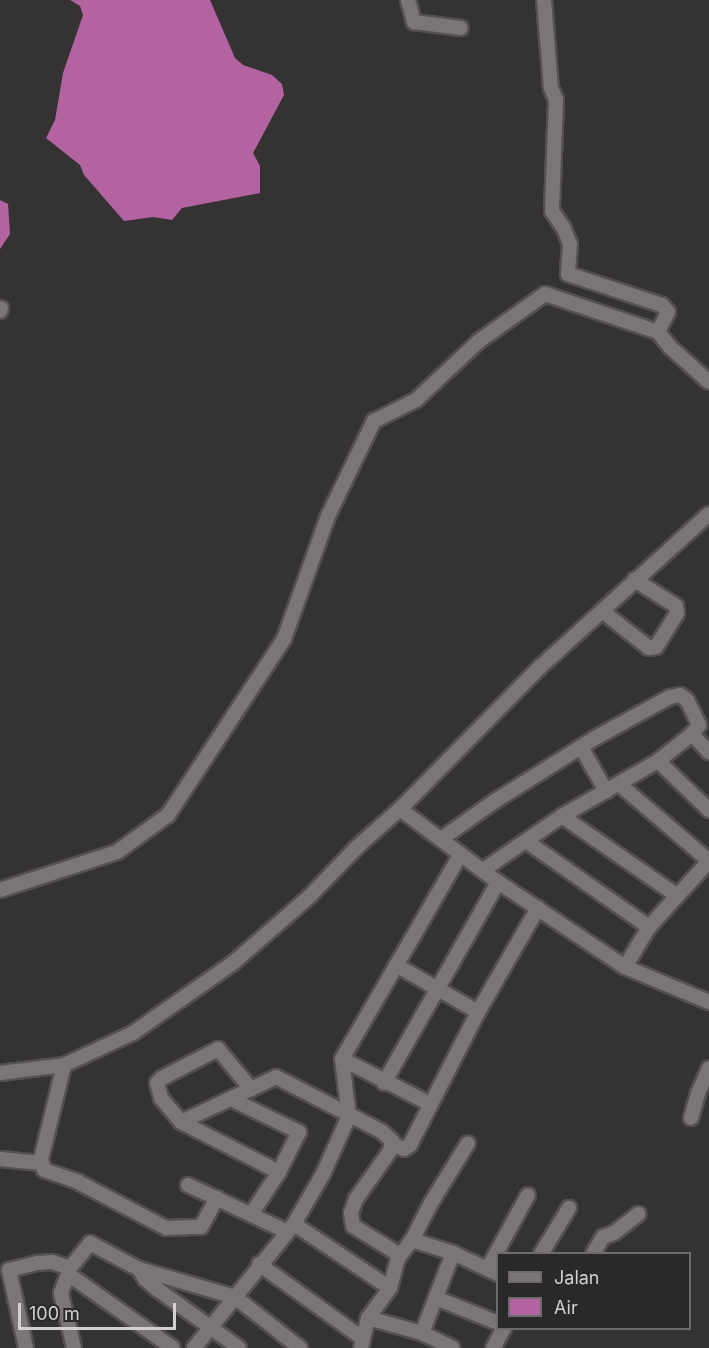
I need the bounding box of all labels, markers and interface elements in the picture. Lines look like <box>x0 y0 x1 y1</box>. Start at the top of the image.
legend <box>496 1252 691 1330</box>
text: Jalan <box>554 1267 599 1288</box>
scale bar <box>21 1291 178 1329</box>
text: Air <box>554 1297 578 1318</box>
text: 100 m <box>29 1303 80 1324</box>

